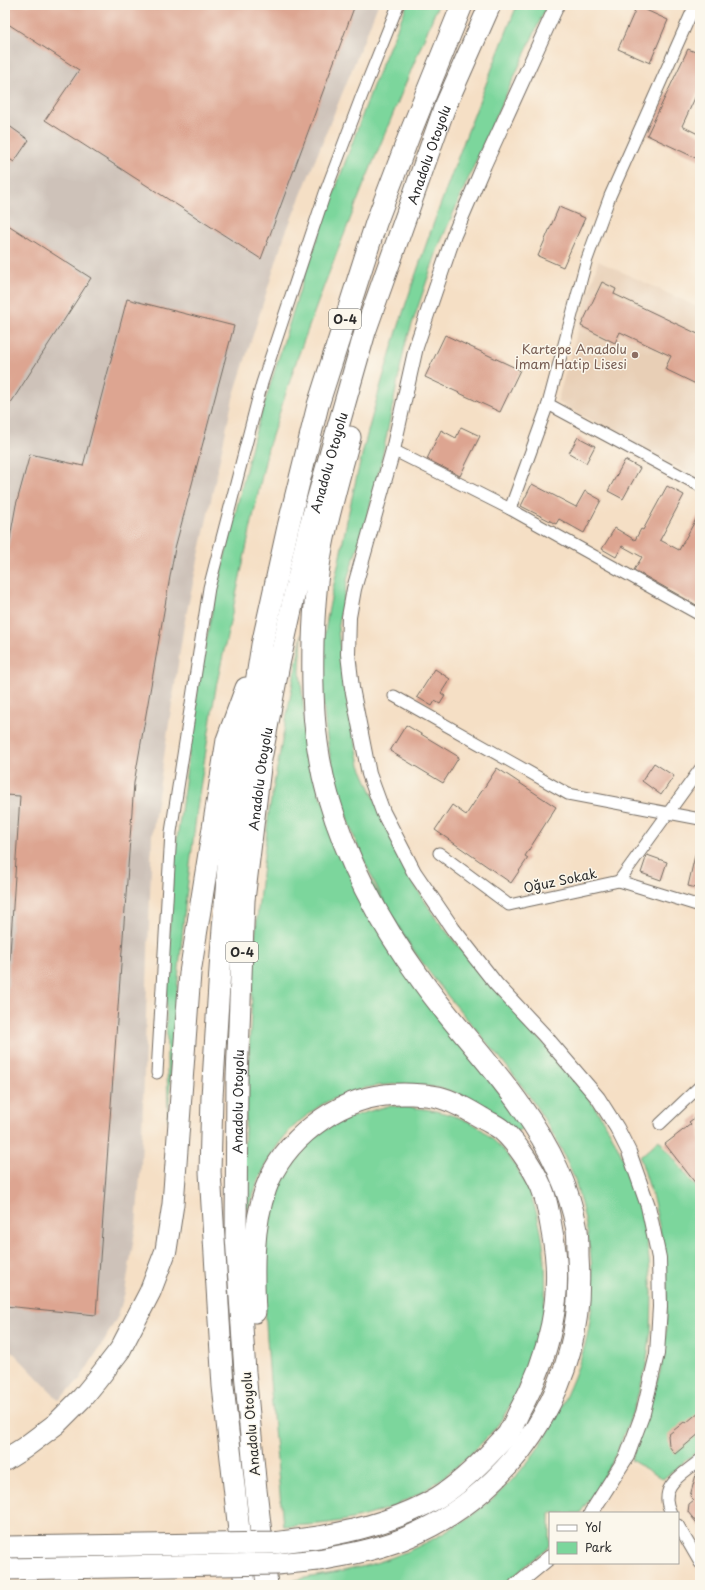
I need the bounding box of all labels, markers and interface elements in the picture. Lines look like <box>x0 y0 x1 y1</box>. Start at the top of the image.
street label: Anadolu Otoyolu <box>402 101 454 207</box>
road number: O-4 <box>329 309 361 329</box>
place label: Kartepe Anadolu İmam Hatip Lisesi <box>515 339 627 373</box>
marker: Kartepe Anadolu İmam Hatip Lisesi <box>630 350 640 360</box>
street label: Anadolu Otoyolu <box>305 409 351 515</box>
street label: Anadolu Otoyolu <box>243 725 276 831</box>
street label: Oğuz Sokak <box>522 863 599 897</box>
road number: O-4 <box>226 942 258 962</box>
street label: Anadolu Otoyolu <box>227 1049 248 1154</box>
street label: Anadolu Otoyolu <box>236 1371 264 1477</box>
legend <box>549 1512 679 1564</box>
text: Yol <box>585 1518 601 1536</box>
text: Park <box>585 1538 612 1556</box>

